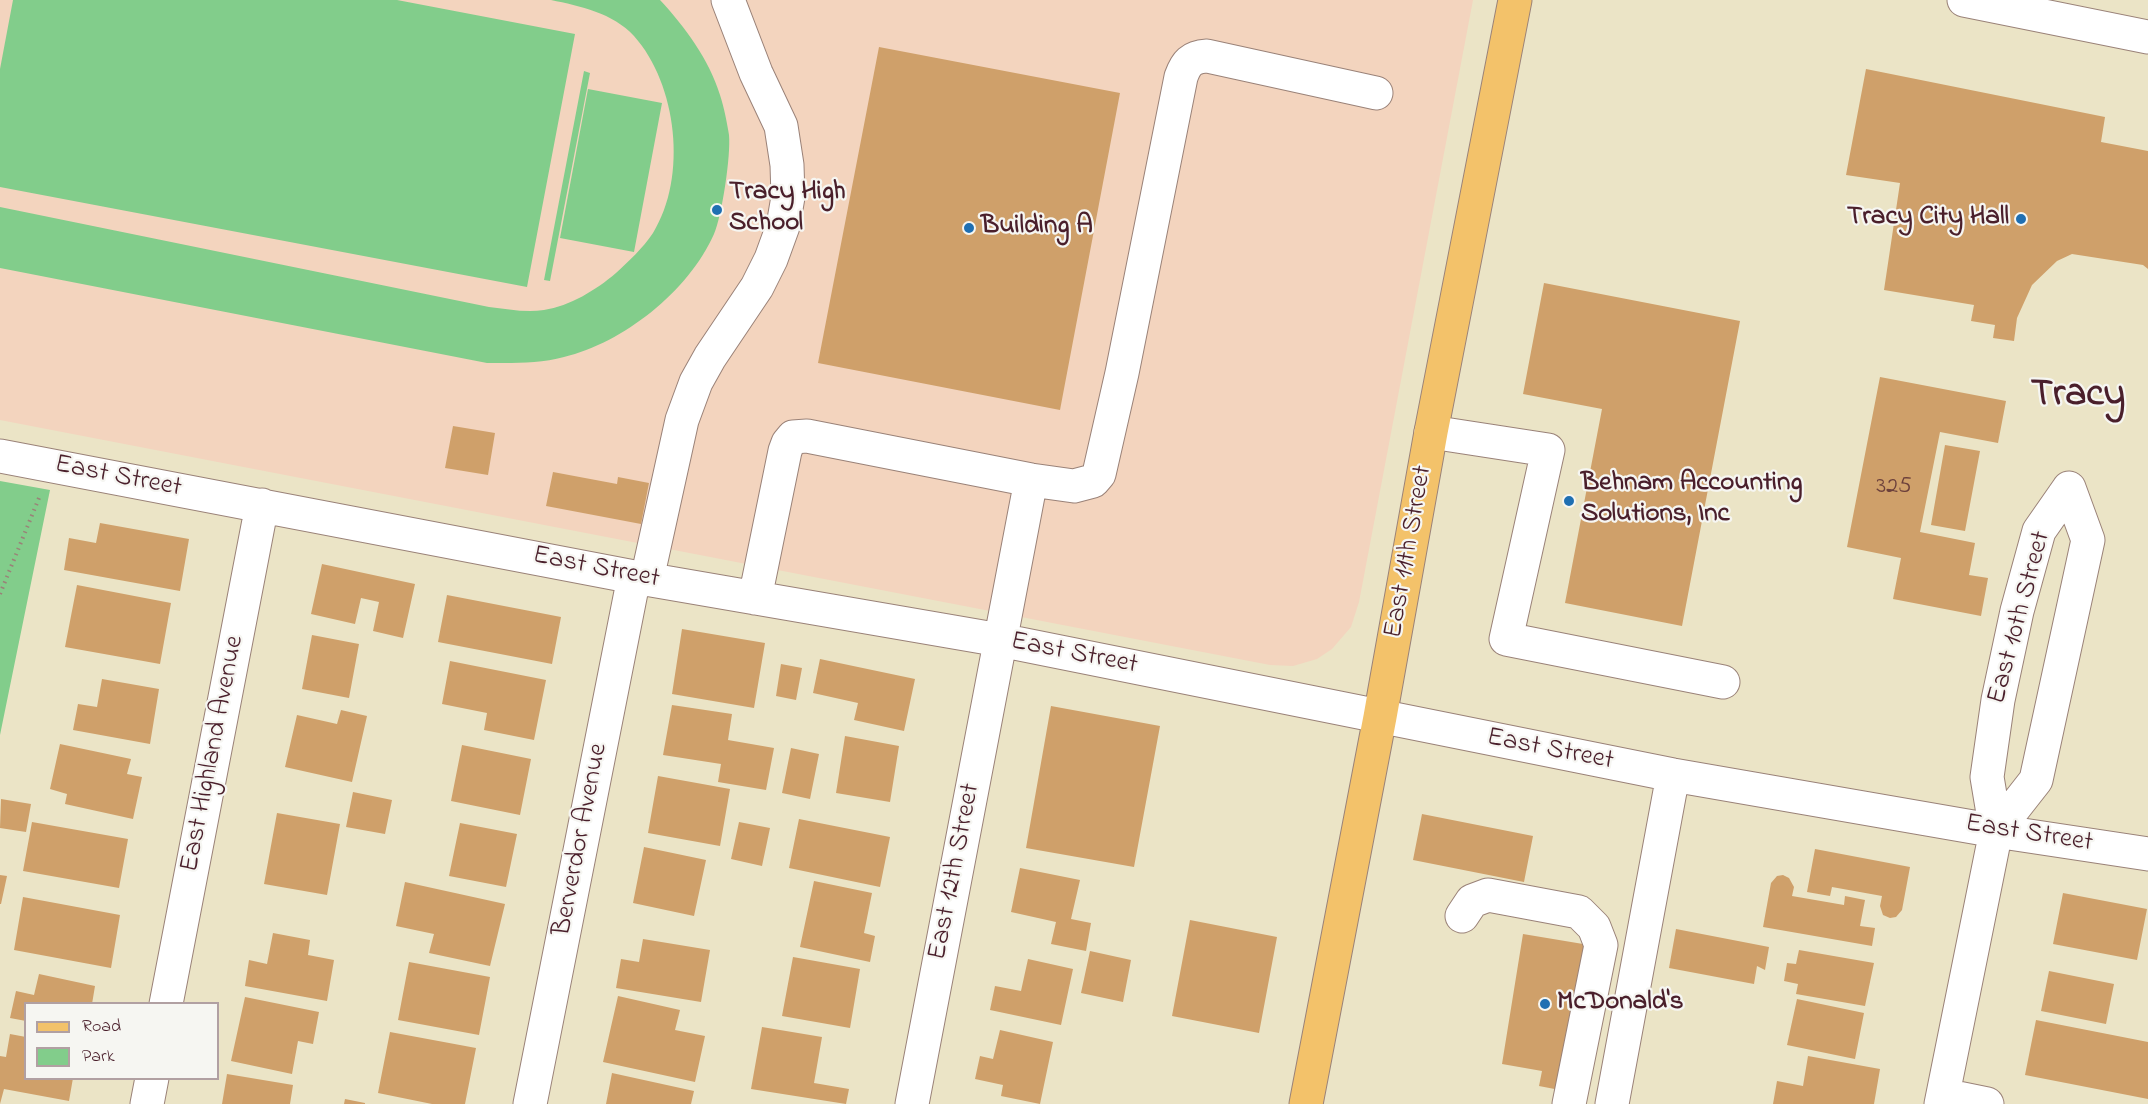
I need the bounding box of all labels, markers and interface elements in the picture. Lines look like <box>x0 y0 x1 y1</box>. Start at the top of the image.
place label: Tracy High School <box>729 178 846 241</box>
marker: Tracy High School <box>710 203 724 217</box>
place label: Tracy City Hall <box>1847 203 2009 235</box>
place label: Building A <box>981 212 1093 244</box>
marker: Tracy City Hall <box>2014 212 2028 226</box>
marker: Building A <box>962 221 976 235</box>
district label: Tracy <box>2031 375 2125 421</box>
street label: East Street <box>52 450 184 506</box>
street label: East 11th Street <box>1379 463 1441 641</box>
place label: Behnam Accounting Solutions, Inc <box>1581 469 1802 532</box>
house number: 325 <box>1876 474 1912 502</box>
marker: Behnam Accounting Solutions, Inc <box>1562 494 1576 508</box>
street label: East 10th Street <box>1982 528 2060 708</box>
street label: East Street <box>530 541 662 597</box>
street label: East Street <box>1008 627 1140 683</box>
street label: East Highland Avenue <box>175 633 253 875</box>
street label: East Street <box>1484 723 1616 779</box>
street label: Berverdor Avenue <box>547 741 617 939</box>
street label: East 12th Street <box>923 781 989 963</box>
street label: East Street <box>1963 809 2095 861</box>
place label: McDonald's <box>1557 988 1683 1020</box>
marker: McDonald's <box>1538 997 1552 1011</box>
legend <box>24 1002 219 1080</box>
text: Road <box>82 1014 121 1040</box>
text: Park <box>82 1044 115 1070</box>

